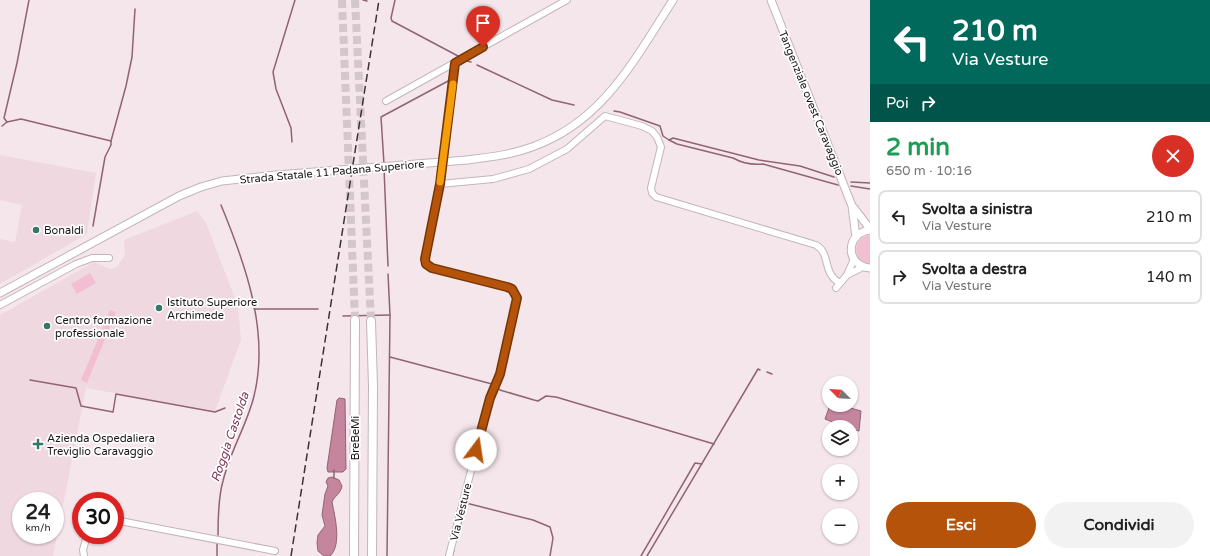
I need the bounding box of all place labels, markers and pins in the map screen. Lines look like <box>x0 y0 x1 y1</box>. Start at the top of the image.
pin <box>466 6 500 47</box>
place label: Bonaldi <box>44 224 84 237</box>
marker: Bonaldi <box>31 225 41 235</box>
place label: Istituto Superiore Archimede <box>167 296 257 322</box>
marker: Istituto Superiore Archimede <box>154 303 164 313</box>
place label: Centro formazione professionale <box>55 314 152 340</box>
marker: Centro formazione professionale <box>42 321 52 331</box>
place label: Azienda Ospedaliera Treviglio Caravaggio <box>47 432 155 458</box>
marker: Azienda Ospedaliera Treviglio Caravaggio <box>32 438 44 450</box>

